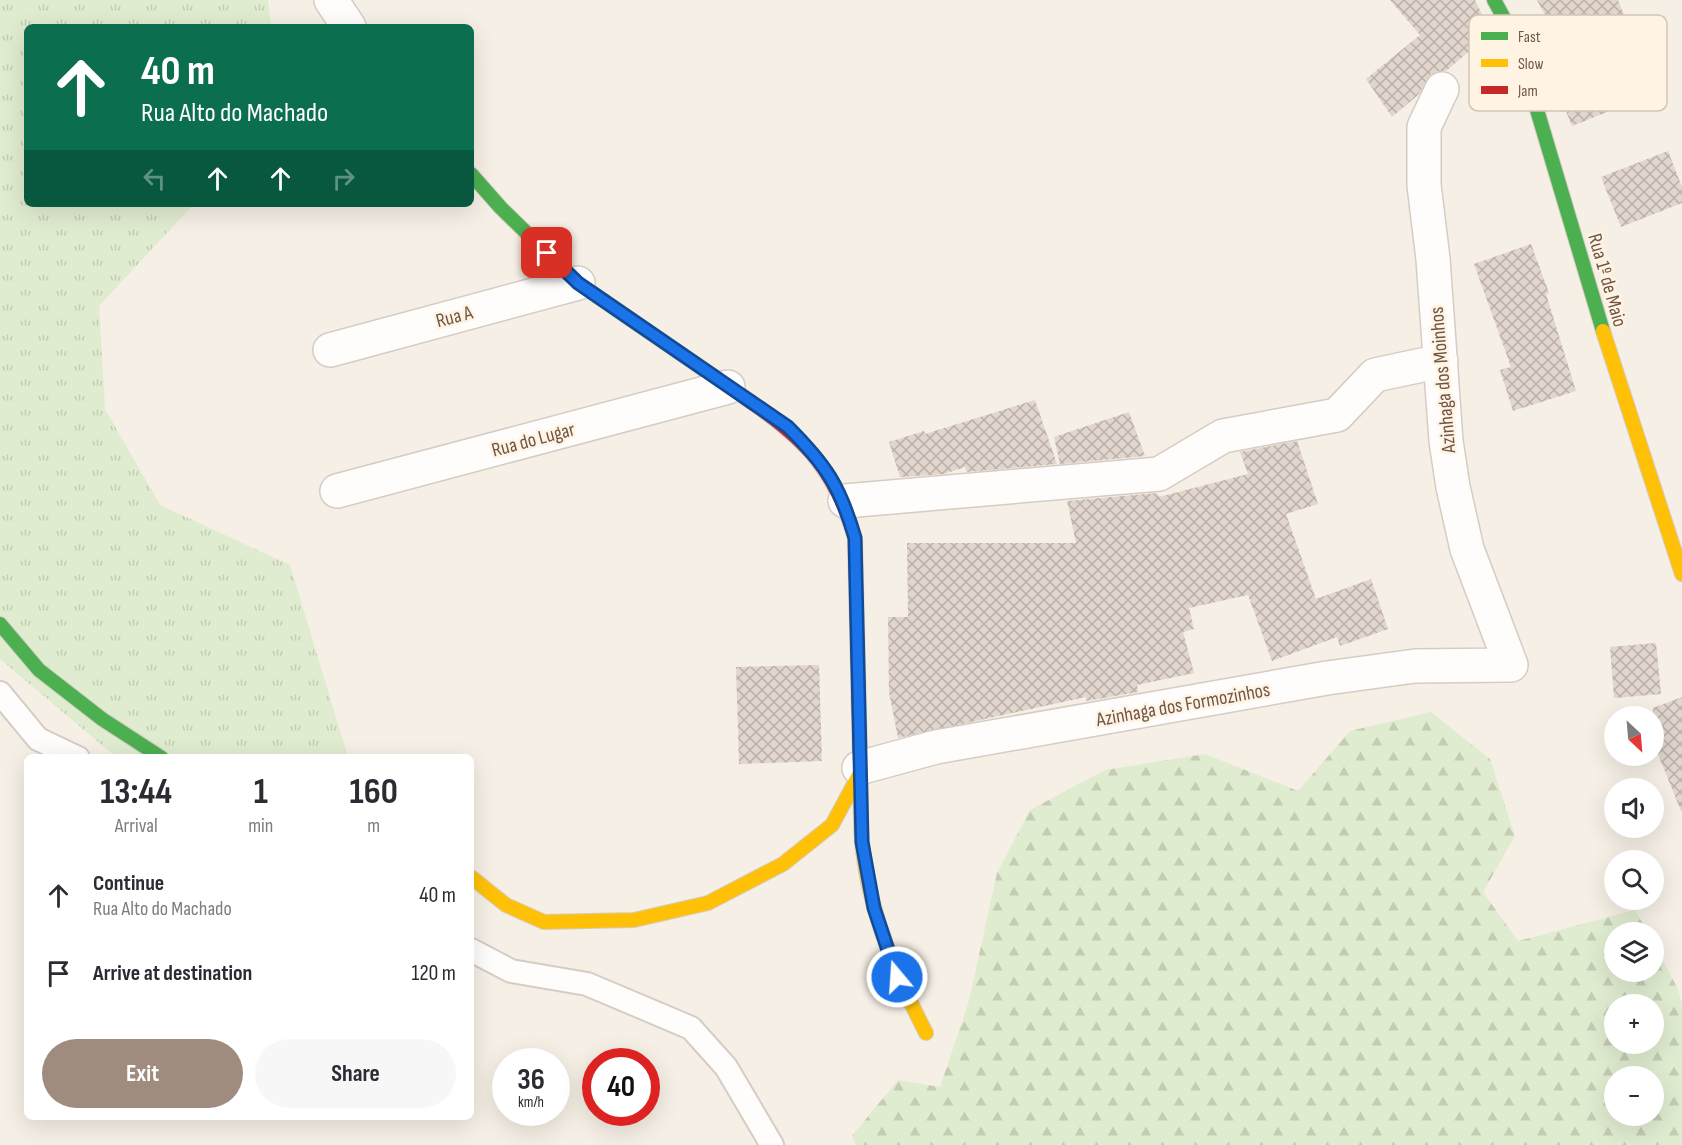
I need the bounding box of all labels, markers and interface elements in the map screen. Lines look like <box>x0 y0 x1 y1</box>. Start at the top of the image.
legend <box>1469 15 1667 111</box>
text: Fast <box>1518 28 1541 47</box>
text: 40 m <box>141 46 215 97</box>
icon: ahead <box>42 48 120 126</box>
text: Slow <box>1518 55 1543 74</box>
text: Jam <box>1517 82 1538 101</box>
text: Rua Alto do Machado <box>141 97 328 129</box>
icon: left <box>138 162 171 195</box>
icon: ahead <box>201 162 234 195</box>
icon: ahead <box>264 162 297 195</box>
icon: right <box>327 162 360 195</box>
pin <box>521 227 572 278</box>
street label: Rua 1º de Maio <box>1582 231 1632 330</box>
icon: arrive <box>530 236 563 269</box>
street label: Rua A <box>433 300 476 333</box>
street label: Azinhaga dos Moinhos <box>1425 306 1461 455</box>
street label: Rua do Lugar <box>489 417 578 463</box>
street label: Azinhaga dos Formozinhos <box>1094 678 1272 732</box>
north arrow <box>1604 706 1664 766</box>
map controls <box>1604 706 1664 1126</box>
text: 13:44 <box>100 771 172 814</box>
text: 1 <box>254 771 268 814</box>
text: 160 <box>350 771 398 814</box>
button: sound <box>1604 778 1664 838</box>
text: Arrival <box>115 814 158 838</box>
text: min <box>248 814 273 838</box>
text: m <box>367 814 380 838</box>
button: search <box>1604 850 1664 910</box>
text: Continue <box>93 870 164 897</box>
icon: ahead <box>42 879 75 912</box>
text: 40 m <box>419 882 456 909</box>
text: Rua Alto do Machado <box>93 897 232 921</box>
button: layers <box>1604 922 1664 982</box>
position arrow <box>865 945 929 1009</box>
icon: arrive <box>42 957 75 990</box>
text: Arrive at destination <box>93 960 252 987</box>
text: 120 m <box>412 960 456 987</box>
button: + <box>1604 994 1664 1054</box>
button: Exit <box>42 1039 243 1108</box>
button: Share <box>255 1039 456 1108</box>
speed limit sign: 40 <box>582 1048 660 1126</box>
text: 36 <box>517 1062 545 1098</box>
button: − <box>1604 1066 1664 1126</box>
text: km/h <box>518 1093 544 1112</box>

